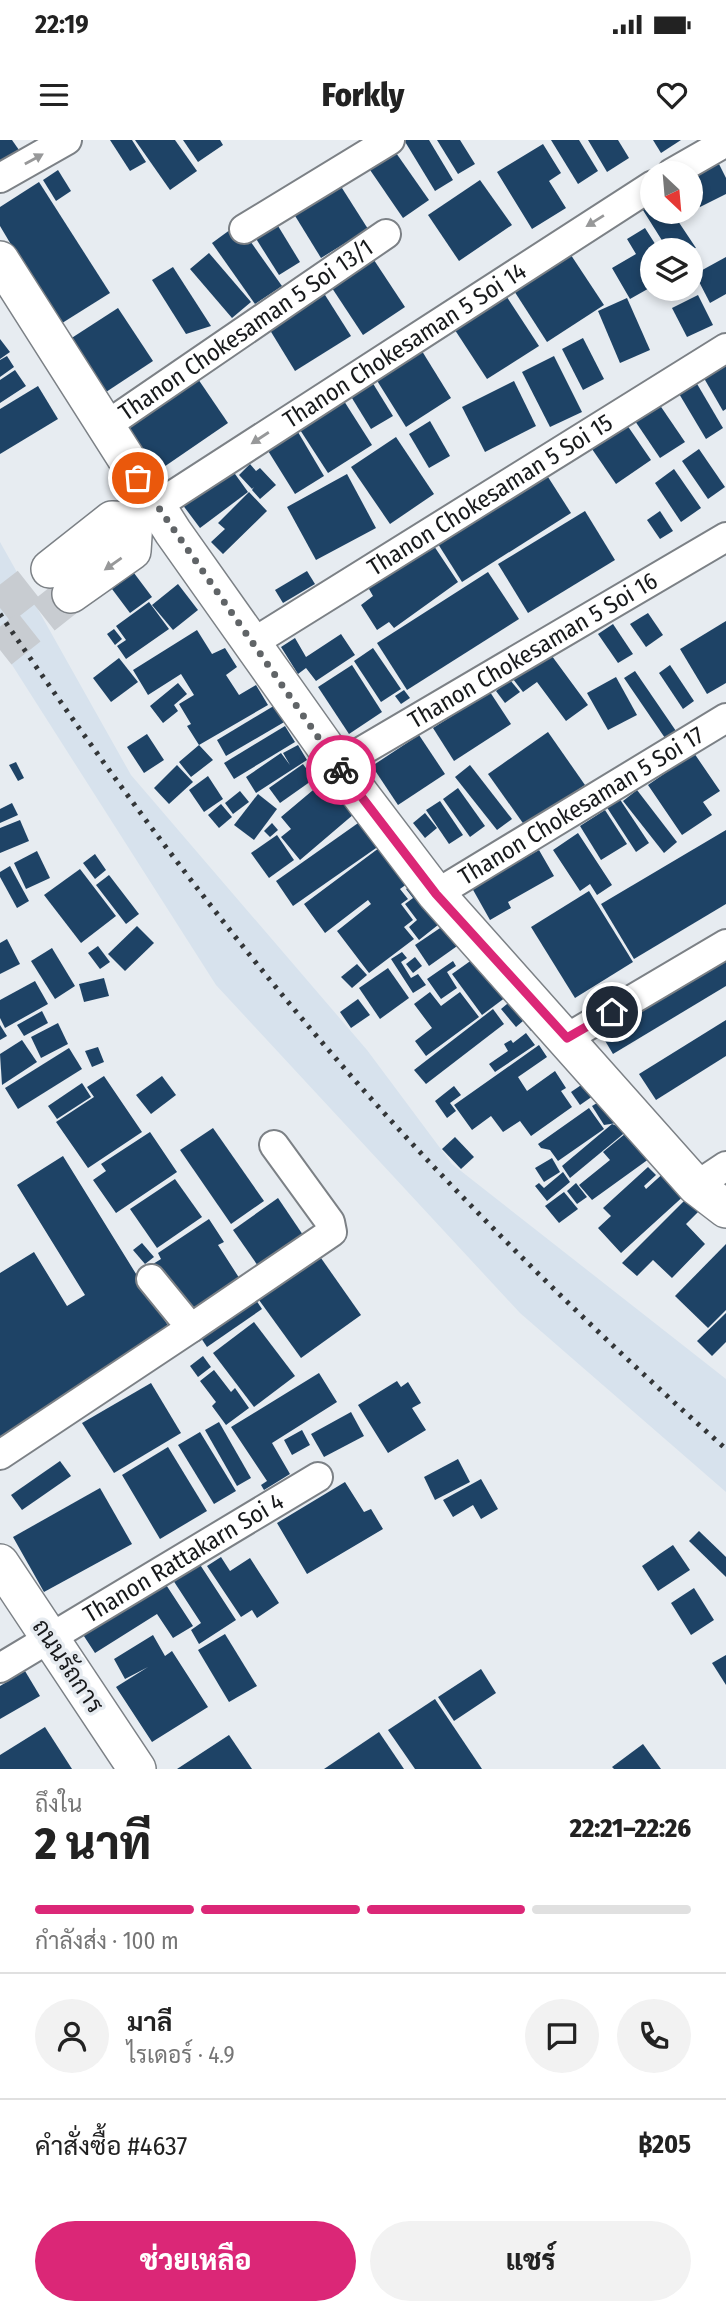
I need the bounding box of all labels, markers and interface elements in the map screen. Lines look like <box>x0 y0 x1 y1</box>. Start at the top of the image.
text: 22:19 <box>35 9 89 40</box>
icon: menu <box>35 76 73 114</box>
text: Forkly <box>322 76 404 114</box>
icon: heart <box>653 76 691 114</box>
one-way arrow <box>24 153 43 165</box>
north arrow <box>640 161 704 224</box>
map controls <box>640 161 703 301</box>
one-way arrow <box>585 215 604 228</box>
street label: Thanon Chokesaman 5 Soi 13/1 <box>114 233 378 427</box>
button: layers <box>640 238 703 301</box>
street label: Thanon Chokesaman 5 Soi 14 <box>278 257 531 434</box>
street label: Thanon Chokesaman 5 Soi 15 <box>363 408 617 582</box>
one-way arrow <box>250 431 269 444</box>
pin <box>108 448 168 508</box>
icon: bag <box>119 459 157 497</box>
one-way arrow <box>104 557 123 570</box>
street label: Thanon Chokesaman 5 Soi 16 <box>403 567 662 734</box>
street label: Thanon Chokesaman 5 Soi 17 <box>454 721 709 891</box>
courier <box>306 735 376 805</box>
icon: bike <box>322 751 360 789</box>
pin <box>582 982 642 1042</box>
icon: home <box>593 993 631 1031</box>
street label: Thanon Rattakarn Soi 4 <box>78 1487 288 1629</box>
street label: ถนนรัถการ <box>26 1614 110 1718</box>
text: ถึงใน <box>35 1790 82 1818</box>
text: 22:21–22:26 <box>570 1813 691 1844</box>
text: 2 นาที <box>35 1816 151 1871</box>
text: กำลังส่ง · 100 m <box>35 1927 179 1955</box>
button: person <box>35 1999 109 2073</box>
button: chat <box>525 1999 599 2073</box>
button: phone <box>617 1999 691 2073</box>
text: มาลี <box>127 2007 172 2038</box>
text: ไรเดอร์ · 4.9 <box>127 2041 235 2069</box>
text: ฿205 <box>638 2129 691 2160</box>
text: คำสั่งซื้อ #4637 <box>35 2131 187 2162</box>
button: ช่วยเหลือ <box>35 2221 356 2301</box>
button: แชร์ <box>370 2221 691 2301</box>

